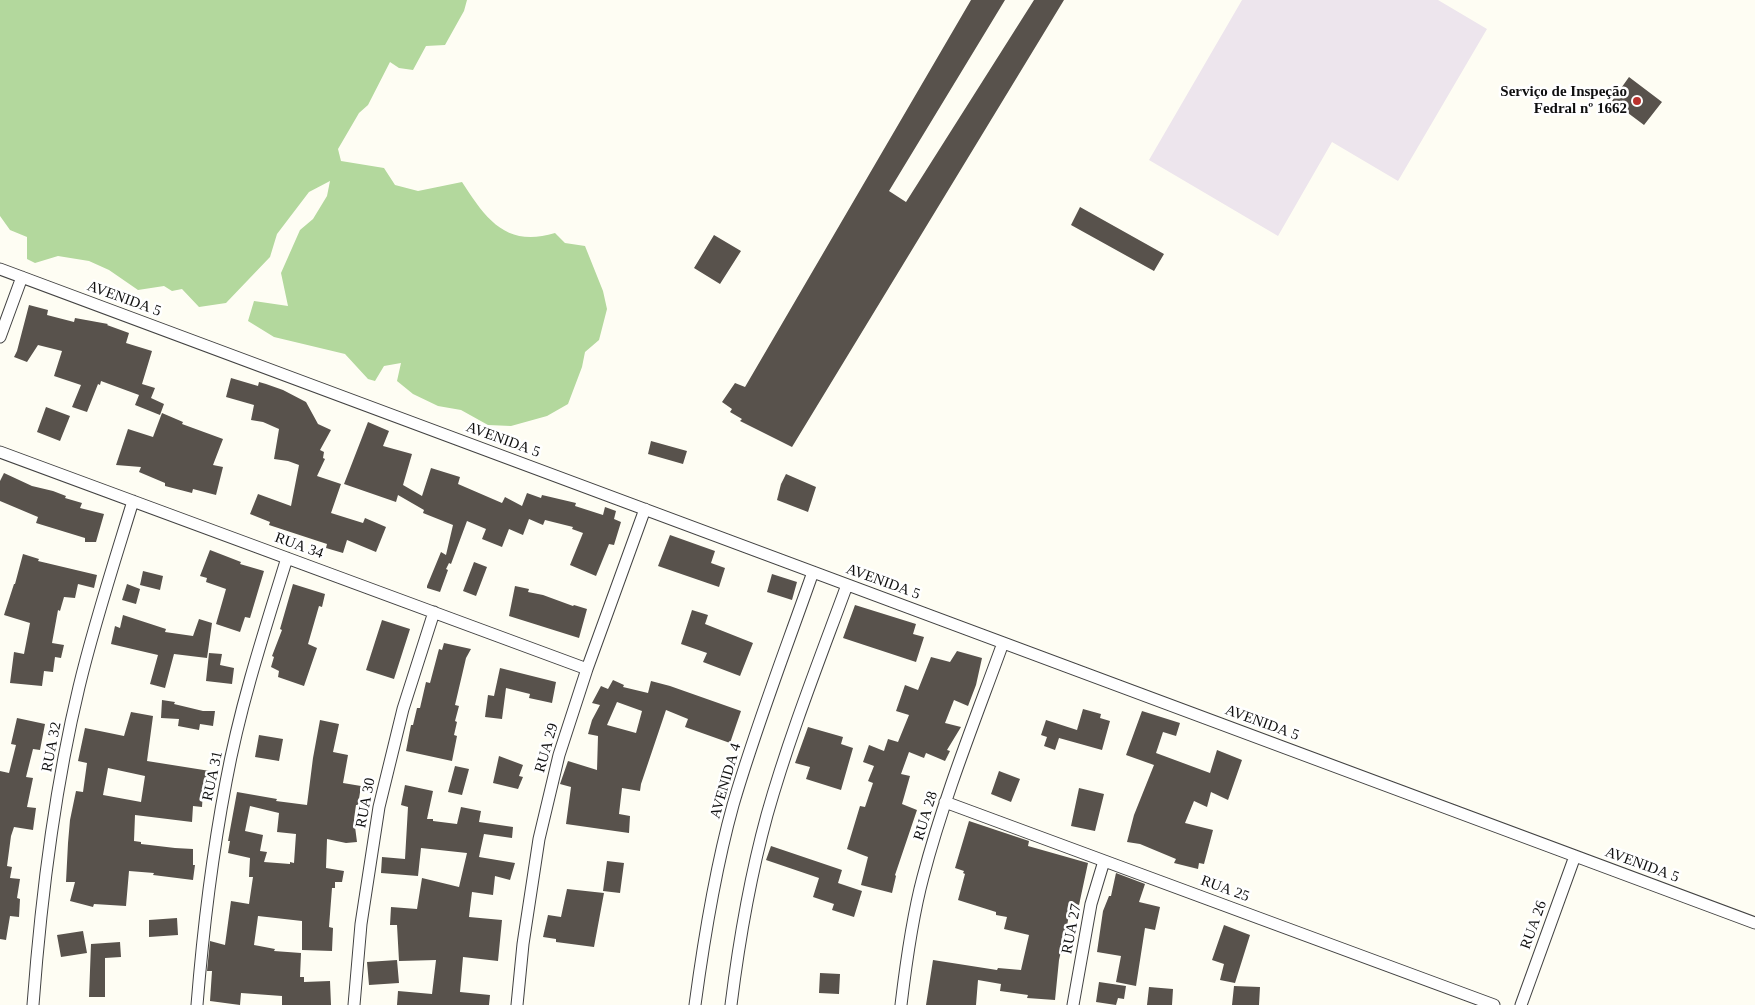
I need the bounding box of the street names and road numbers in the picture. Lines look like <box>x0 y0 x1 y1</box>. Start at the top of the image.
street label: AVENIDA 5 <box>84 277 164 321</box>
street label: AVENIDA 5 <box>463 418 543 462</box>
street label: RUA 34 <box>272 529 326 563</box>
street label: AVENIDA 5 <box>843 560 923 604</box>
street label: AVENIDA 5 <box>1222 701 1302 745</box>
street label: RUA 32 <box>38 721 66 773</box>
street label: RUA 29 <box>531 721 563 775</box>
street label: AVENIDA 4 <box>707 741 745 821</box>
street label: RUA 31 <box>199 749 227 803</box>
street label: RUA 30 <box>352 777 380 829</box>
street label: RUA 28 <box>910 789 942 843</box>
street label: AVENIDA 5 <box>1602 843 1682 887</box>
street label: RUA 25 <box>1198 872 1252 906</box>
street label: RUA 26 <box>1517 898 1551 952</box>
street label: RUA 27 <box>1058 903 1086 955</box>

